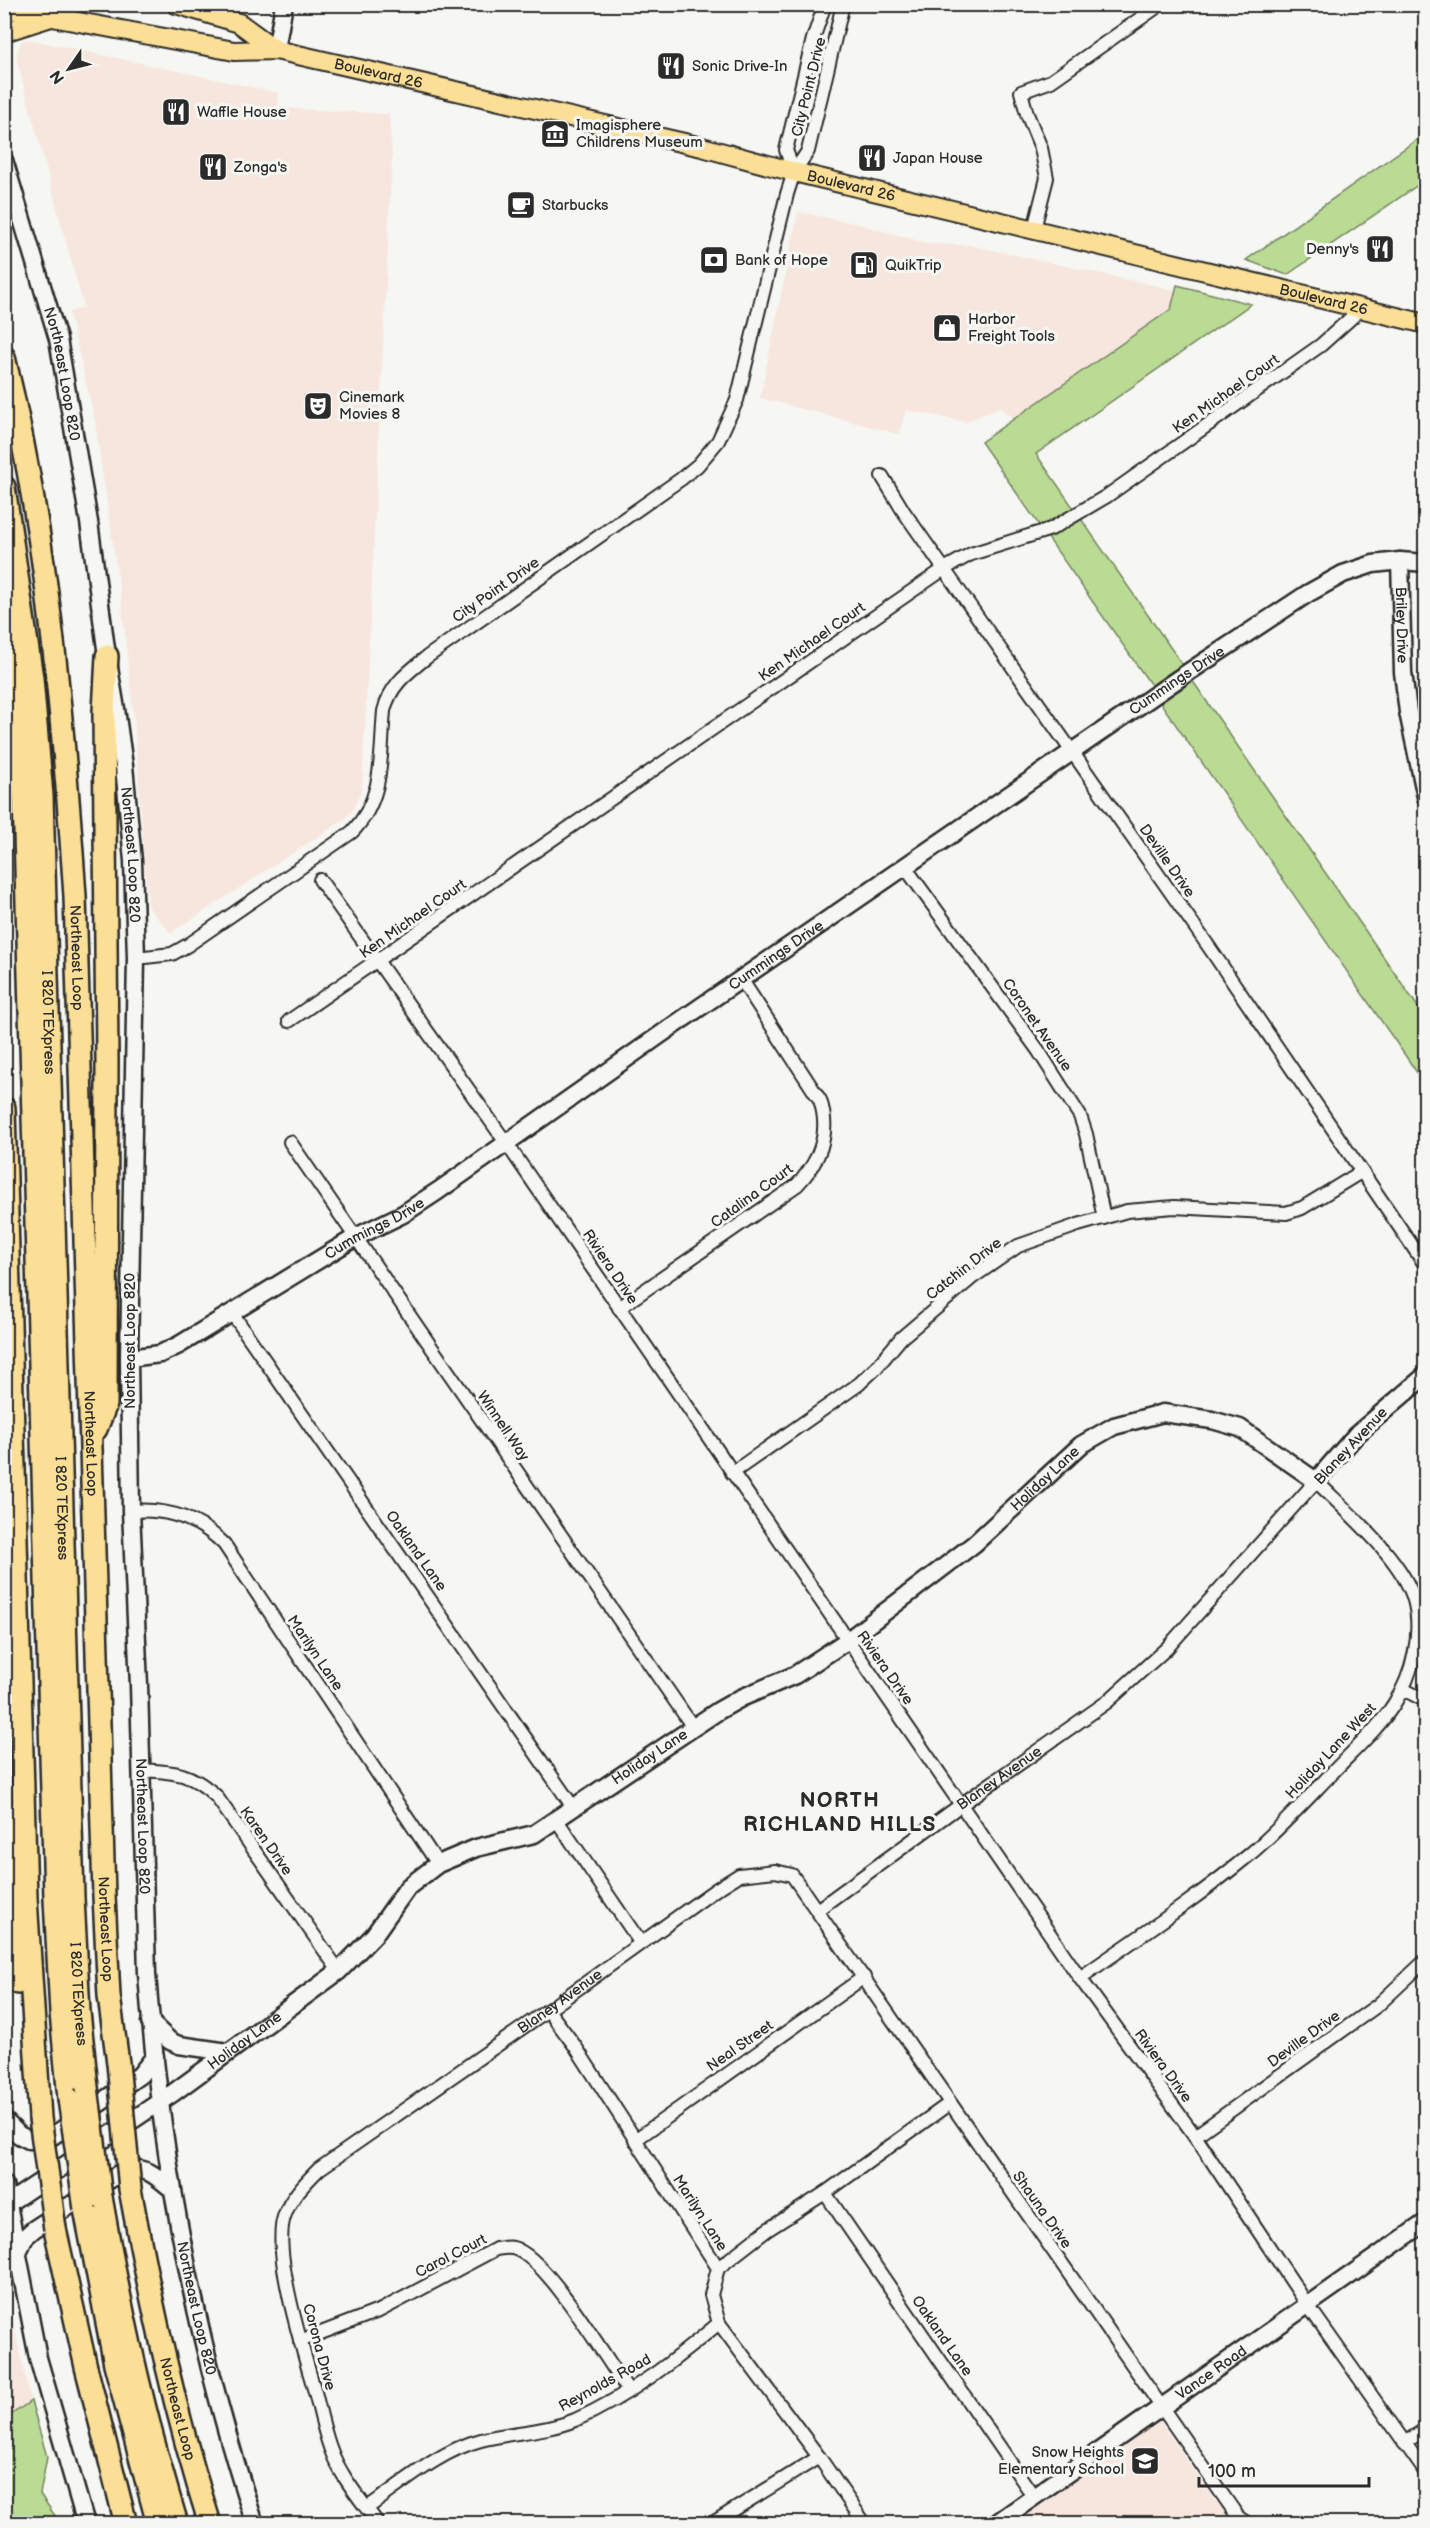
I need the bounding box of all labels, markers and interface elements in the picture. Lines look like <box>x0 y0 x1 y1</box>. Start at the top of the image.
street label: City Point Drive <box>787 35 831 139</box>
north arrow <box>39 39 99 99</box>
restaurant icon: Sonic Drive-In <box>655 50 687 82</box>
street label: Boulevard 26 <box>332 54 425 93</box>
place label: Sonic Drive-In <box>692 57 787 76</box>
text: N <box>47 66 69 87</box>
restaurant icon: Waffle House <box>160 96 192 128</box>
place label: Waffle House <box>197 103 287 122</box>
place label: Imagisphere Childrens Museum <box>576 116 703 152</box>
museum icon: Imagisphere Childrens Museum <box>539 118 571 150</box>
restaurant icon: Japan House <box>856 142 888 174</box>
place label: Japan House <box>893 149 983 168</box>
restaurant icon: Zonga's <box>197 151 229 183</box>
place label: Zonga's <box>233 158 288 177</box>
street label: Boulevard 26 <box>805 166 897 206</box>
cafe icon: Starbucks <box>505 189 537 221</box>
place label: Starbucks <box>542 196 609 215</box>
restaurant icon: Denny's <box>1364 233 1396 265</box>
place label: Denny's <box>1306 240 1360 259</box>
bank icon: Bank of Hope <box>698 244 730 276</box>
fuel station icon: QuikTrip <box>848 249 880 281</box>
place label: Bank of Hope <box>735 251 828 270</box>
place label: QuikTrip <box>885 256 942 275</box>
street label: Boulevard 26 <box>1277 280 1370 319</box>
street label: Northeast Loop 820 <box>39 305 85 442</box>
place label: Harbor Freight Tools <box>968 310 1055 346</box>
shop icon: Harbor Freight Tools <box>931 312 963 344</box>
street label: Ken Michael Court <box>1169 350 1283 438</box>
place label: Cinemark Movies 8 <box>339 388 405 424</box>
theatre icon: Cinemark Movies 8 <box>302 390 334 422</box>
street label: City Point Drive <box>449 553 543 627</box>
street label: Briley Drive <box>1391 587 1412 664</box>
street label: Ken Michael Court <box>755 598 869 686</box>
street label: Cummings Drive <box>1125 641 1228 719</box>
street label: Northeast Loop 820 <box>117 786 144 923</box>
street label: Deville Drive <box>1135 821 1199 901</box>
street label: Ken Michael Court <box>356 875 470 963</box>
street label: Northeast Loop <box>66 904 88 1011</box>
street label: Cummings Drive <box>725 916 827 994</box>
street label: I 820 TEXpress <box>37 970 59 1075</box>
street label: Coronet Avenue <box>998 975 1076 1075</box>
street label: Catalina Court <box>707 1160 797 1232</box>
street label: Cummings Drive <box>321 1193 428 1263</box>
street label: Riviera Drive <box>578 1226 642 1308</box>
street label: Catchin Drive <box>922 1233 1006 1304</box>
street label: Northeast Loop 820 <box>121 1273 140 1409</box>
street label: Winnell Way <box>473 1387 534 1465</box>
street label: Northeast Loop <box>80 1390 102 1497</box>
street label: Blaney Avenue <box>1310 1403 1392 1489</box>
street label: Holiday Lane <box>1006 1442 1084 1515</box>
street label: I 820 TEXpress <box>51 1456 73 1561</box>
street label: Oakland Lane <box>381 1507 451 1595</box>
street label: Marilyn Lane <box>283 1612 347 1694</box>
street label: Riviera Drive <box>853 1627 918 1709</box>
street label: Holiday Lane West <box>1282 1699 1381 1803</box>
street label: Holiday Lane <box>608 1725 691 1789</box>
street label: Blaney Avenue <box>953 1741 1045 1814</box>
street label: Northeast Loop 820 <box>132 1758 154 1895</box>
district label: NORTH RICHLAND HILLS <box>743 1788 937 1837</box>
street label: Karen Drive <box>235 1803 297 1879</box>
street label: Northeast Loop <box>94 1876 118 1983</box>
street label: I 820 TEXpress <box>66 1942 92 2047</box>
street label: Blaney Avenue <box>514 1965 606 2038</box>
street label: Deville Drive <box>1264 2006 1344 2072</box>
street label: Holiday Lane <box>204 2007 285 2074</box>
street label: Neal Street <box>703 2016 777 2076</box>
street label: Riviera Drive <box>1130 2026 1196 2107</box>
street label: Shauna Drive <box>1008 2167 1076 2253</box>
street label: Marilyn Lane <box>668 2171 732 2255</box>
street label: Carol Court <box>412 2230 490 2282</box>
street label: Northeast Loop 820 <box>173 2240 221 2377</box>
street label: Oakland Lane <box>907 2292 977 2380</box>
street label: Corona Drive <box>298 2302 340 2393</box>
street label: Vance Road <box>1172 2341 1250 2404</box>
street label: Reynolds Road <box>555 2350 655 2416</box>
street label: Northeast Loop <box>155 2355 200 2463</box>
place label: Snow Heights Elementary School <box>998 2443 1125 2479</box>
school or university icon: Snow Heights Elementary School <box>1129 2445 1161 2477</box>
scale bar <box>1199 2450 1368 2488</box>
text: 100 m <box>1208 2461 1256 2482</box>

